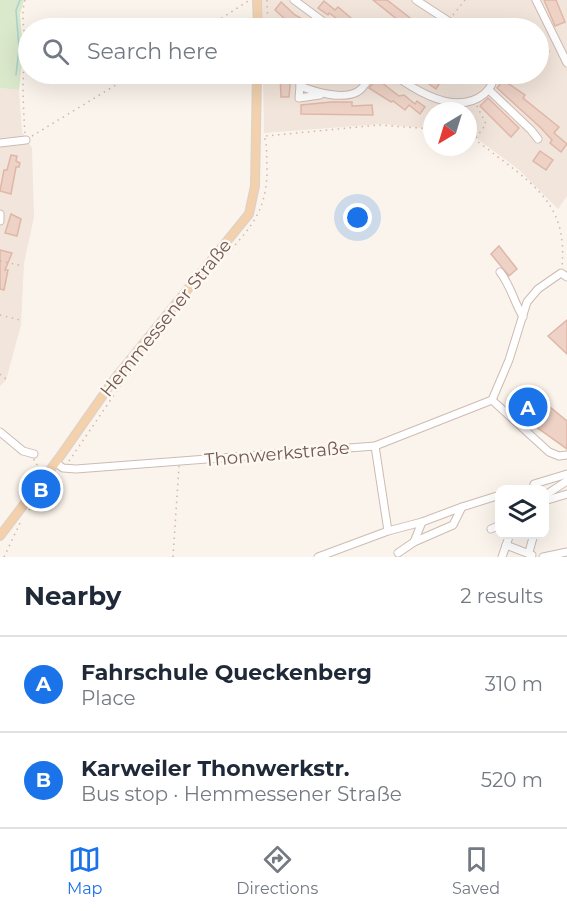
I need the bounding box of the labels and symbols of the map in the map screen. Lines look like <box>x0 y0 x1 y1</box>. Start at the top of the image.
north arrow <box>423 102 477 156</box>
your location <box>343 203 372 232</box>
street label: Hemmessener Straße <box>96 235 236 401</box>
pin: A <box>508 384 548 430</box>
street label: Thonwerkstraße <box>203 437 351 471</box>
pin: B <box>22 466 60 512</box>

